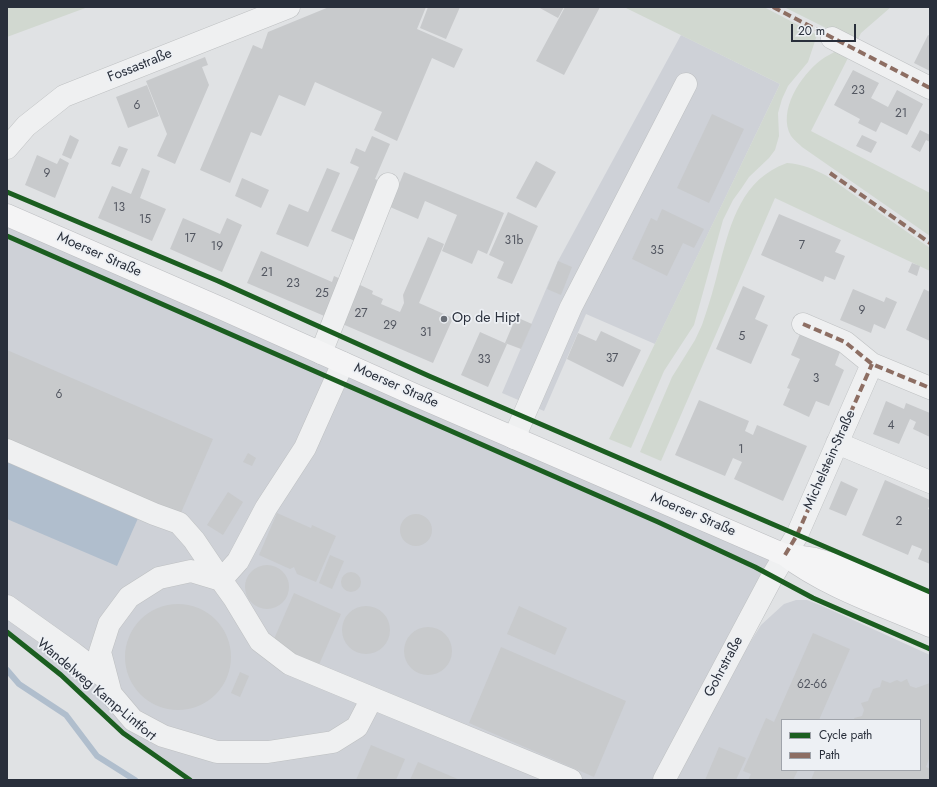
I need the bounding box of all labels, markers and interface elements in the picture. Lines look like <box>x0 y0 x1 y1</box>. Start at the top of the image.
scale bar <box>793 16 858 42</box>
text: 20 m <box>798 22 825 40</box>
street label: Fossastraße <box>105 45 175 87</box>
house number: 23 <box>851 84 865 98</box>
house number: 6 <box>134 99 140 113</box>
house number: 21 <box>895 107 907 121</box>
house number: 9 <box>44 167 50 181</box>
house number: 13 <box>113 201 125 215</box>
house number: 15 <box>139 213 151 227</box>
street label: Moerser Straße <box>54 229 144 281</box>
house number: 17 <box>184 232 196 246</box>
house number: 31b <box>505 234 523 248</box>
house number: 7 <box>799 239 805 253</box>
house number: 19 <box>211 240 223 254</box>
house number: 35 <box>650 244 664 258</box>
house number: 21 <box>261 266 273 280</box>
house number: 23 <box>286 277 300 291</box>
house number: 25 <box>315 287 329 301</box>
house number: 9 <box>859 304 865 318</box>
house number: 27 <box>354 307 368 321</box>
place label: Op de Hipt <box>452 311 520 327</box>
marker: Op de Hipt <box>439 314 449 324</box>
house number: 29 <box>383 319 397 333</box>
house number: 31 <box>420 326 432 340</box>
house number: 5 <box>739 330 745 344</box>
house number: 37 <box>606 352 618 366</box>
house number: 33 <box>477 353 491 367</box>
street label: Moerser Straße <box>351 360 441 412</box>
house number: 3 <box>813 372 819 386</box>
house number: 6 <box>56 388 62 402</box>
street label: Michelstein-Straße <box>801 408 859 512</box>
house number: 4 <box>888 419 894 433</box>
house number: 1 <box>738 443 744 457</box>
street label: Moerser Straße <box>648 490 738 540</box>
house number: 2 <box>896 515 902 529</box>
street label: Gohrstraße <box>701 634 747 700</box>
street label: Wandelweg Kamp-Lintfort <box>33 635 159 745</box>
house number: 62-66 <box>797 678 827 692</box>
legend <box>781 719 921 771</box>
text: Cycle path <box>819 726 872 744</box>
text: Path <box>819 746 840 764</box>

